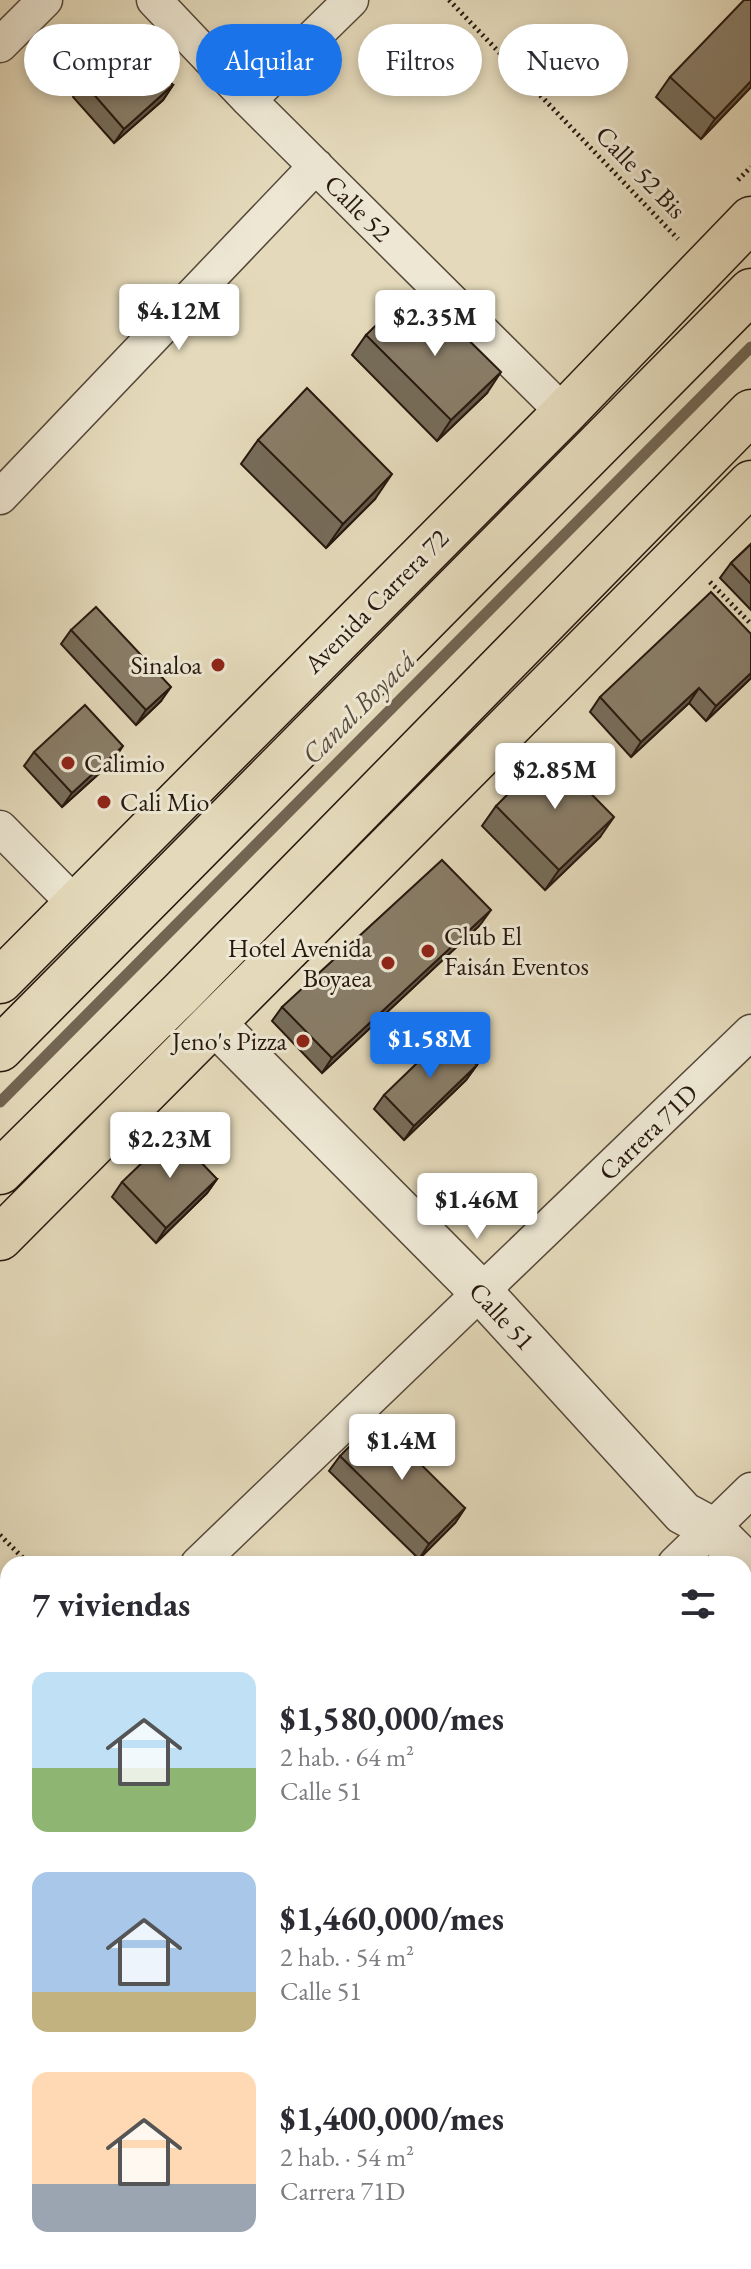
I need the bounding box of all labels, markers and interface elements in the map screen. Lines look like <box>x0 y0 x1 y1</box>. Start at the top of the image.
chip: Comprar <box>24 24 180 96</box>
chip: Alquilar <box>196 24 342 96</box>
chip: Filtros <box>358 24 482 96</box>
chip: Nuevo <box>498 24 628 96</box>
street label: Calle 52 Bis <box>588 118 694 226</box>
street label: Calle 52 <box>317 167 399 249</box>
pin: $4.12M <box>114 284 244 352</box>
pin: $2.35M <box>370 290 500 358</box>
text: $4.12M <box>137 293 221 327</box>
text: $2.35M <box>393 299 477 333</box>
street label: Avenida Carrera 72 <box>296 521 456 681</box>
water label: Canal Boyacá <box>293 642 423 772</box>
place label: Sinaloa <box>130 648 203 682</box>
marker: Sinaloa <box>209 656 227 674</box>
pin: $2.85M <box>490 743 620 811</box>
place label: Calimio <box>84 746 165 780</box>
text: $2.85M <box>513 752 597 786</box>
marker: Calimio <box>59 754 77 772</box>
place label: Cali Mio <box>120 785 209 819</box>
marker: Cali Mio <box>95 793 113 811</box>
place label: Club El Faisán Eventos <box>444 919 589 983</box>
place label: Hotel Avenida Boyaea <box>228 931 373 995</box>
marker: Club El Faisán Eventos <box>419 942 437 960</box>
marker: Hotel Avenida Boyaea <box>379 954 397 972</box>
pin: $1.58M <box>365 1012 495 1080</box>
text: $1.58M <box>388 1021 472 1055</box>
place label: Jeno's Pizza <box>170 1024 288 1058</box>
marker: Jeno's Pizza <box>294 1032 312 1050</box>
street label: Carrera 71D <box>591 1076 705 1188</box>
pin: $2.23M <box>105 1112 235 1180</box>
text: $2.23M <box>128 1121 212 1155</box>
pin: $1.46M <box>412 1173 542 1241</box>
text: $1.46M <box>435 1182 519 1216</box>
street label: Calle 51 <box>462 1275 542 1357</box>
pin: $1.4M <box>346 1414 458 1482</box>
text: $1.4M <box>367 1423 437 1457</box>
text: 7 viviendas <box>32 1582 190 1626</box>
icon: filters <box>676 1582 720 1626</box>
text: $1,580,000/mes <box>280 1696 504 1740</box>
icon: home <box>96 1704 192 1800</box>
text: 2 hab. · 64 m² <box>280 1740 414 1774</box>
text: Calle 51 <box>280 1774 362 1808</box>
text: $1,460,000/mes <box>280 1896 504 1940</box>
icon: home <box>96 1904 192 2000</box>
text: 2 hab. · 54 m² <box>280 1940 414 1974</box>
text: Calle 51 <box>280 1974 362 2008</box>
text: $1,400,000/mes <box>280 2096 504 2140</box>
icon: home <box>96 2104 192 2200</box>
text: 2 hab. · 54 m² <box>280 2140 414 2174</box>
text: Carrera 71D <box>280 2174 405 2208</box>

